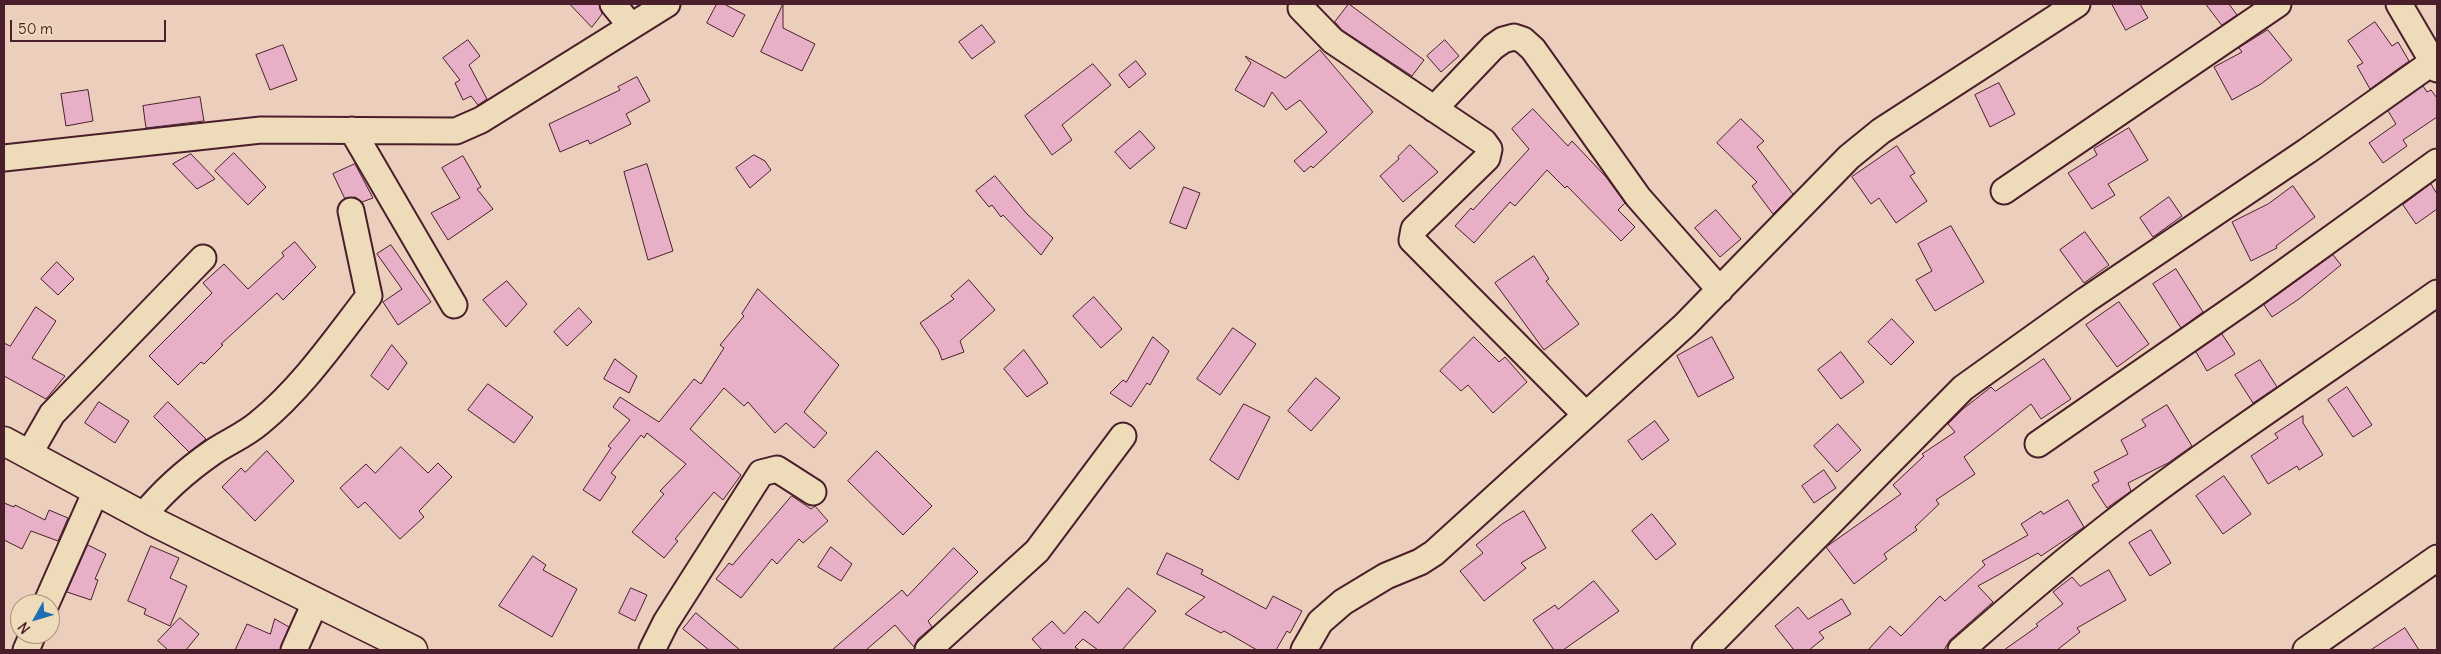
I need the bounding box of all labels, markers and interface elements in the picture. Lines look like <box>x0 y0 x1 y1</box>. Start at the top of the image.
scale bar <box>12 10 169 42</box>
text: 50 m <box>18 19 53 38</box>
north arrow <box>10 594 60 644</box>
text: N <box>14 618 34 637</box>

